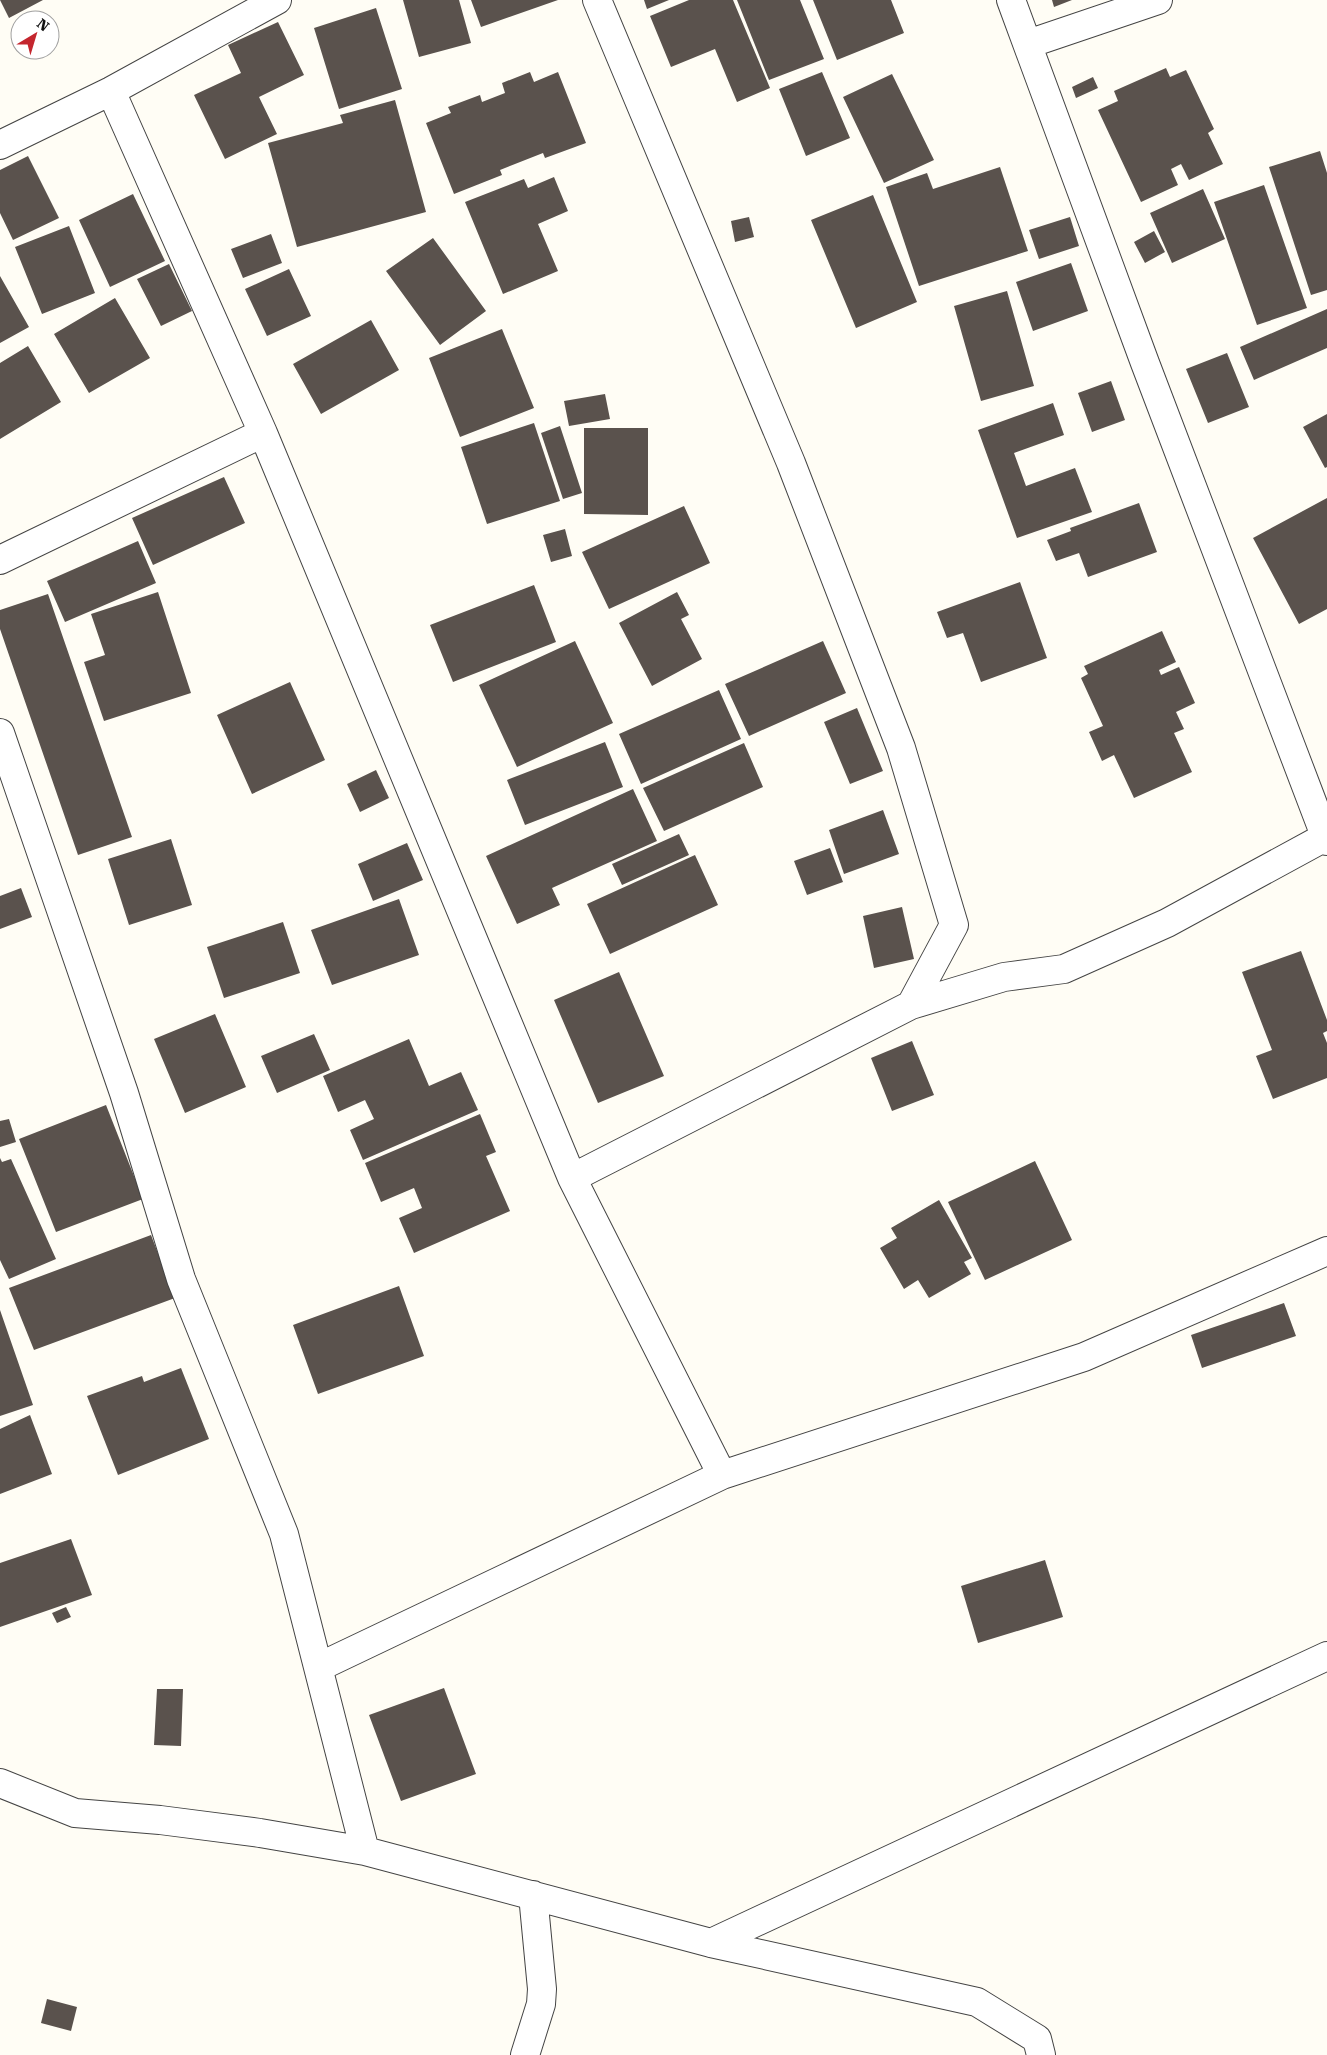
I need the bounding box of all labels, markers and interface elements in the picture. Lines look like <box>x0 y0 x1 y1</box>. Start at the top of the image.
north arrow <box>10 10 60 60</box>
text: N <box>34 15 52 35</box>

